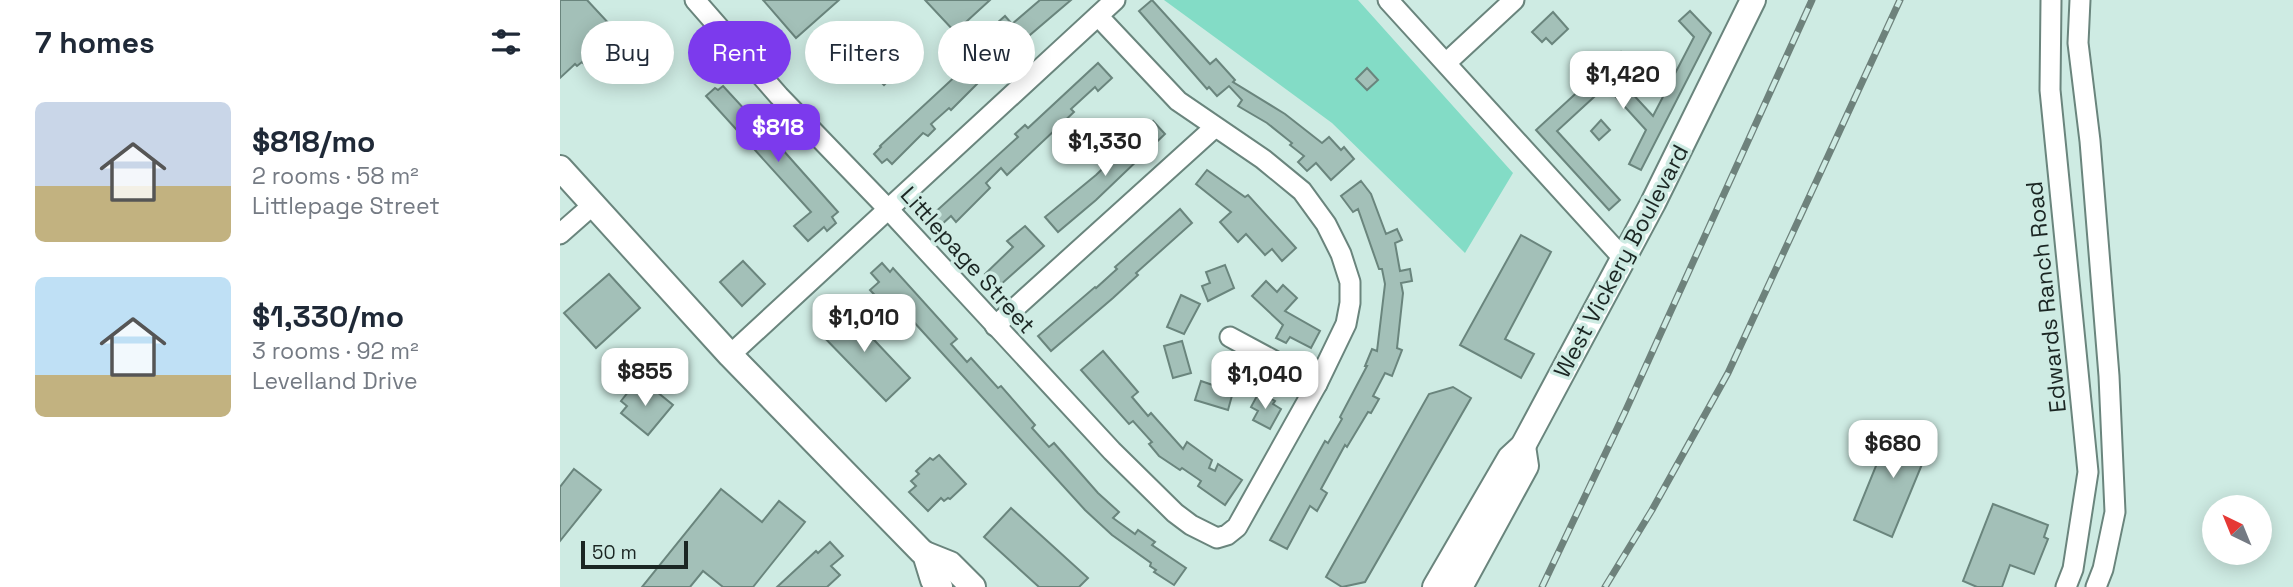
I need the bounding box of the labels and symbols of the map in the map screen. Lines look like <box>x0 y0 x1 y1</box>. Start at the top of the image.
pin: $1,420 <box>1566 52 1680 111</box>
pin: $818 <box>737 104 819 164</box>
pin: $1,330 <box>1048 118 1162 178</box>
street label: West Vickery Boulevard <box>1547 139 1695 383</box>
street label: Littlepage Street <box>894 180 1042 340</box>
street label: Edwards Ranch Road <box>2019 180 2073 414</box>
pin: $1,010 <box>807 294 921 354</box>
pin: $855 <box>604 348 686 408</box>
pin: $1,040 <box>1208 352 1322 411</box>
pin: $680 <box>1852 420 1934 480</box>
north arrow <box>2202 495 2272 565</box>
scale bar <box>581 538 688 570</box>

